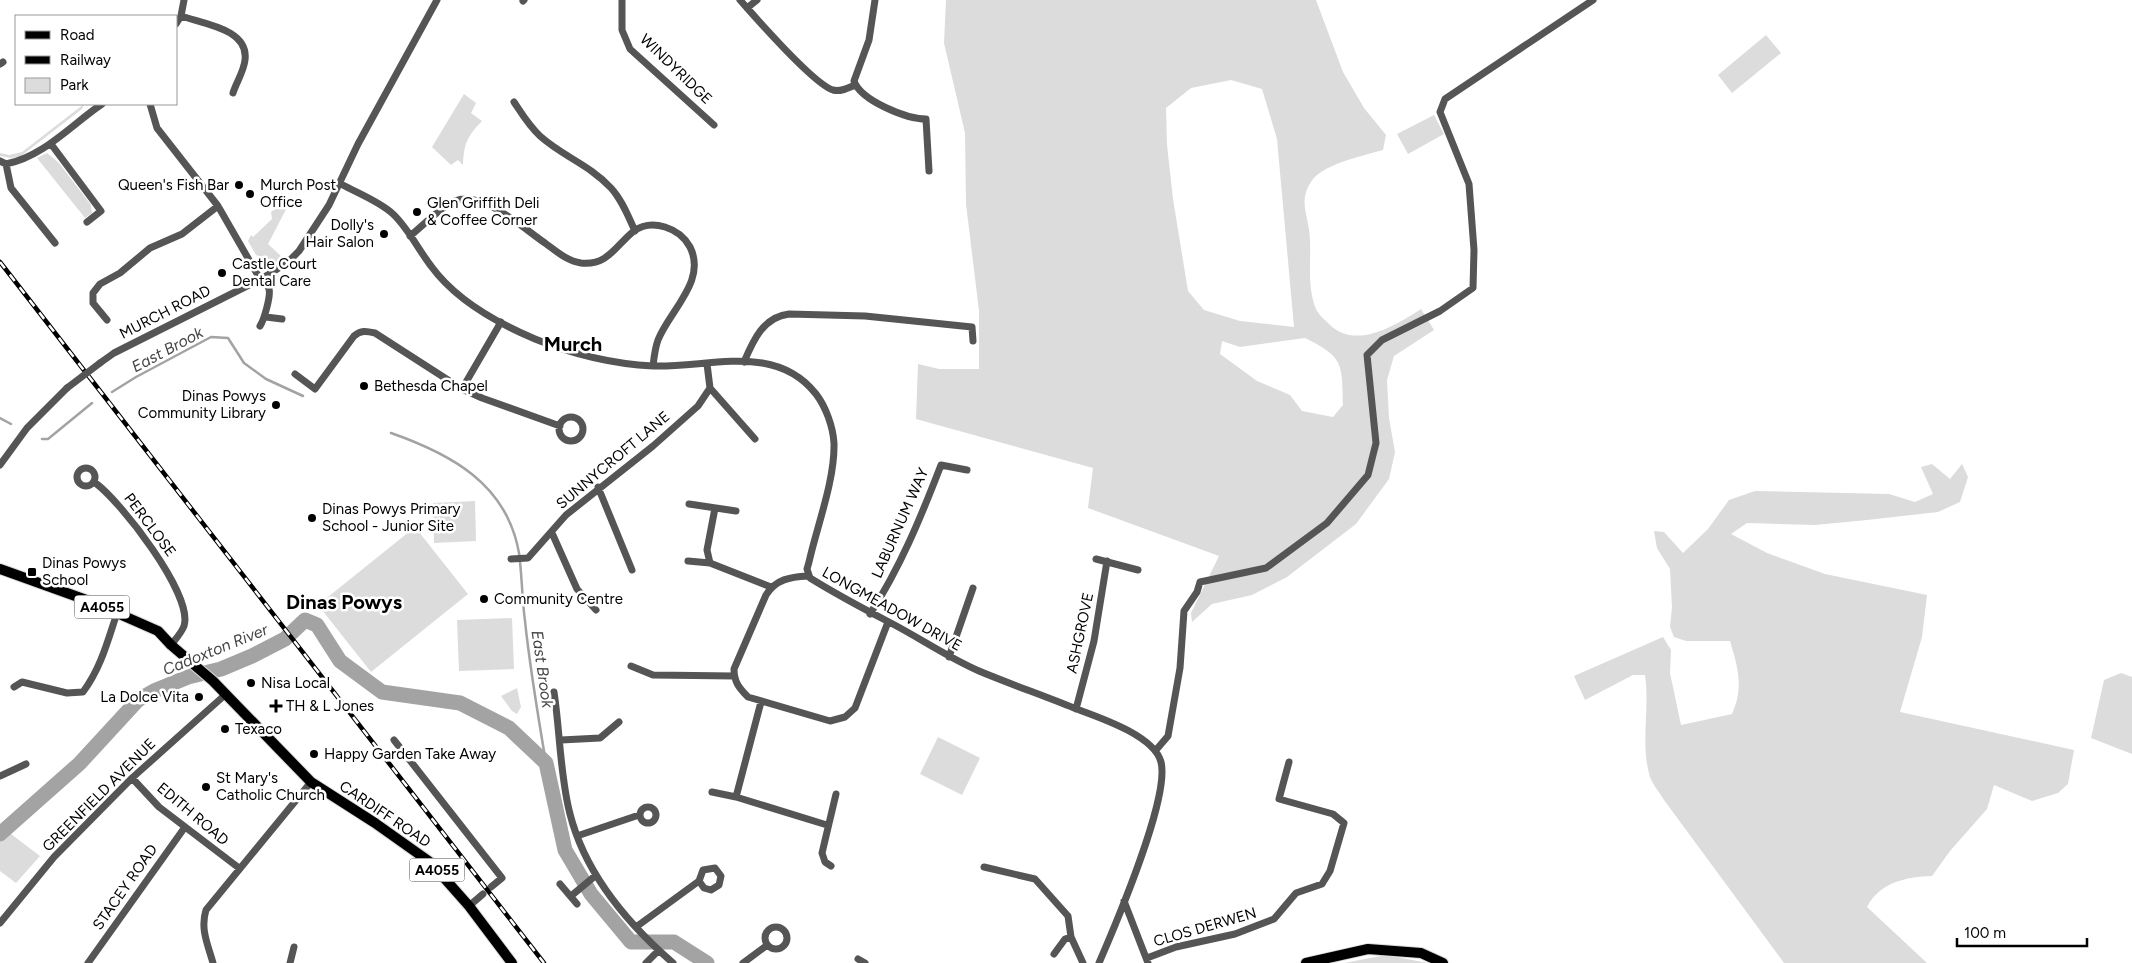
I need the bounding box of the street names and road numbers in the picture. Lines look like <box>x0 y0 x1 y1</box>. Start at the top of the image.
street label: WINDYRIDGE <box>636 30 716 108</box>
street label: MURCH ROAD <box>116 281 214 343</box>
street label: SUNNYCROFT LANE <box>553 407 673 513</box>
street label: LABURNUM WAY <box>868 465 932 581</box>
street label: PERCLOSE <box>120 490 180 560</box>
street label: LONGMEADOW DRIVE <box>819 563 965 655</box>
street label: ASHGROVE <box>1063 591 1097 675</box>
road number: A4055 <box>74 596 130 618</box>
street label: GREENFIELD AVENUE <box>39 735 159 855</box>
street label: CARDIFF ROAD <box>336 777 434 851</box>
street label: EDITH ROAD <box>153 779 233 849</box>
street label: STACEY ROAD <box>89 841 161 933</box>
road number: A4055 <box>410 858 464 882</box>
street label: CLOS DERWEN <box>1151 904 1259 950</box>

